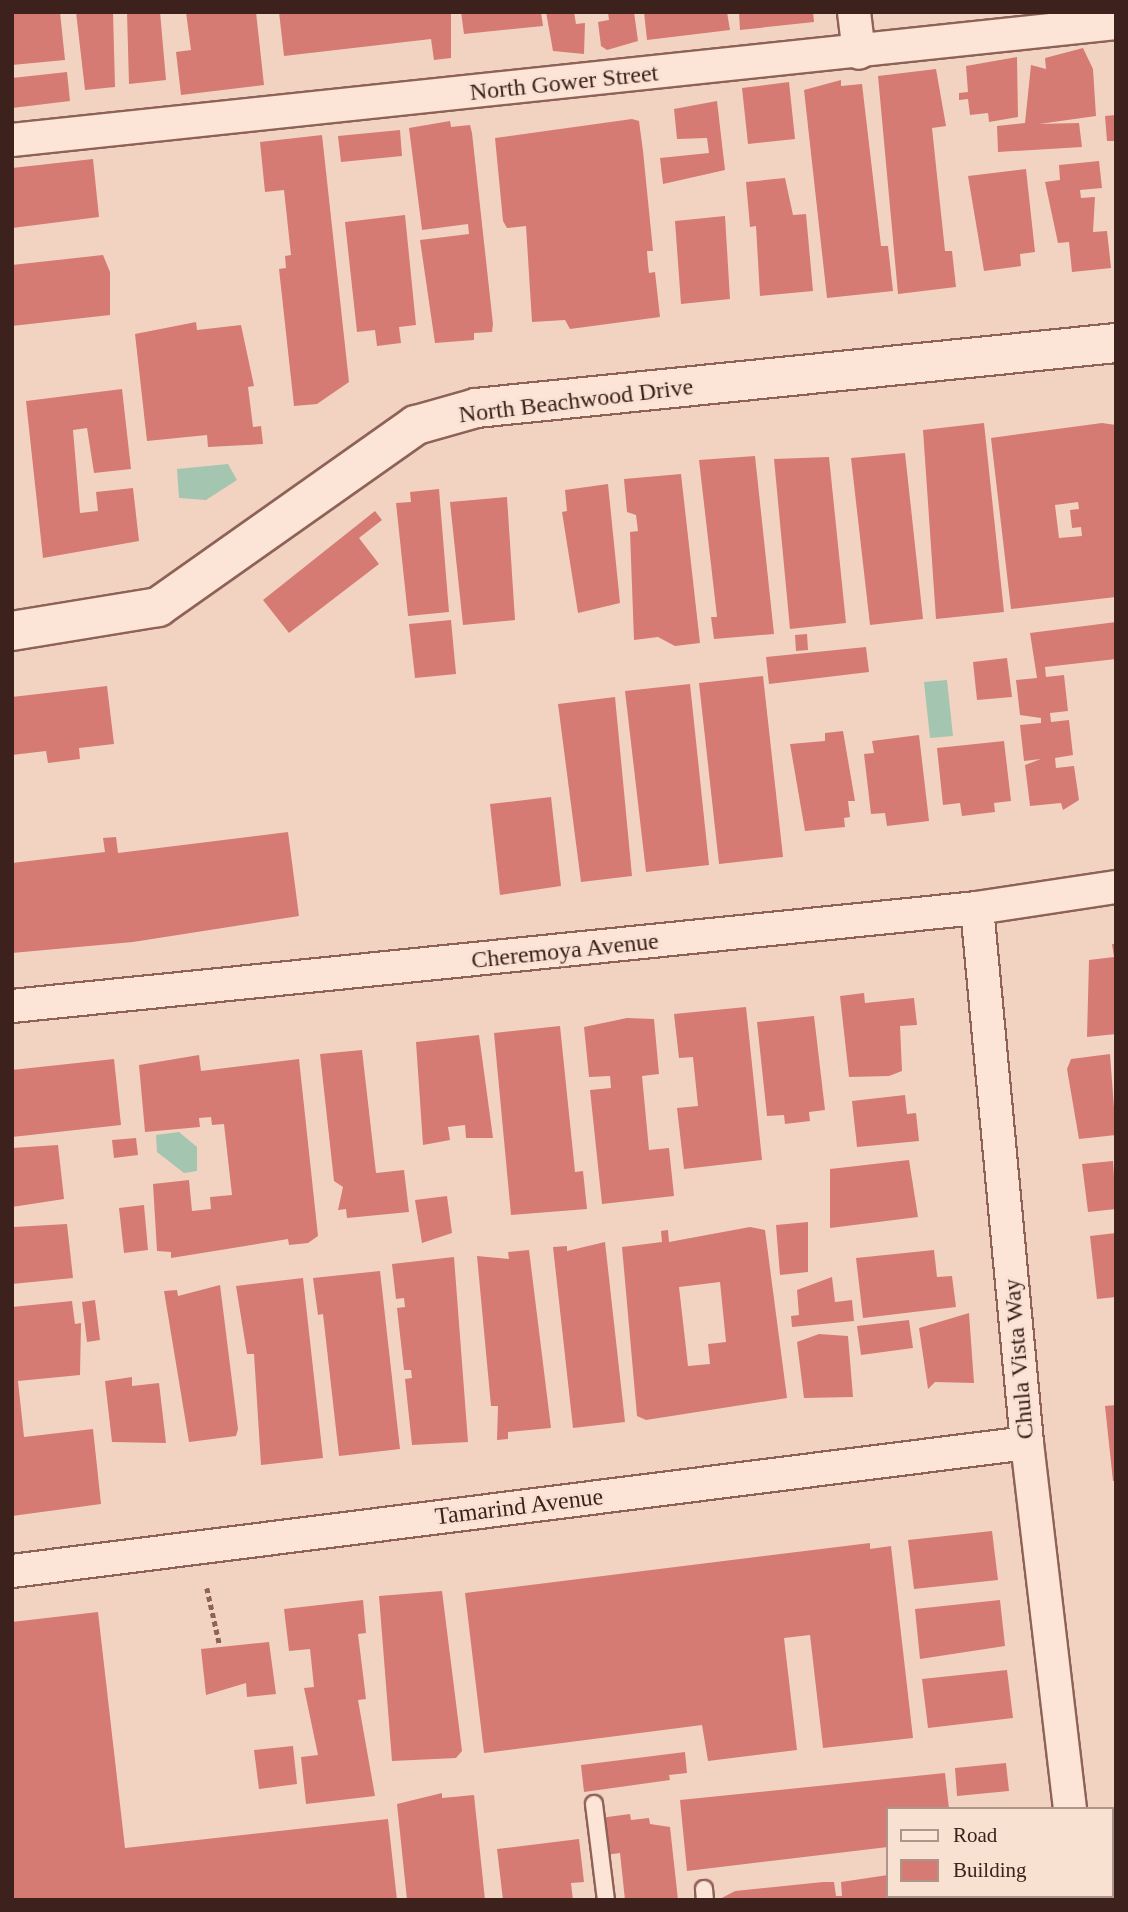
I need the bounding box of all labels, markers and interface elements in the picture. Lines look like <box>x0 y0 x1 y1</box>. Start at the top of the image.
street label: North Gower Street <box>468 59 660 107</box>
street label: North Beachwood Drive <box>457 372 695 430</box>
street label: Cheremoya Avenue <box>469 927 661 975</box>
street label: Chula Vista Way <box>998 1277 1040 1441</box>
street label: Tamarind Avenue <box>433 1482 605 1532</box>
legend <box>886 1807 1114 1898</box>
text: Road <box>953 1823 997 1847</box>
text: Building <box>953 1858 1027 1882</box>

